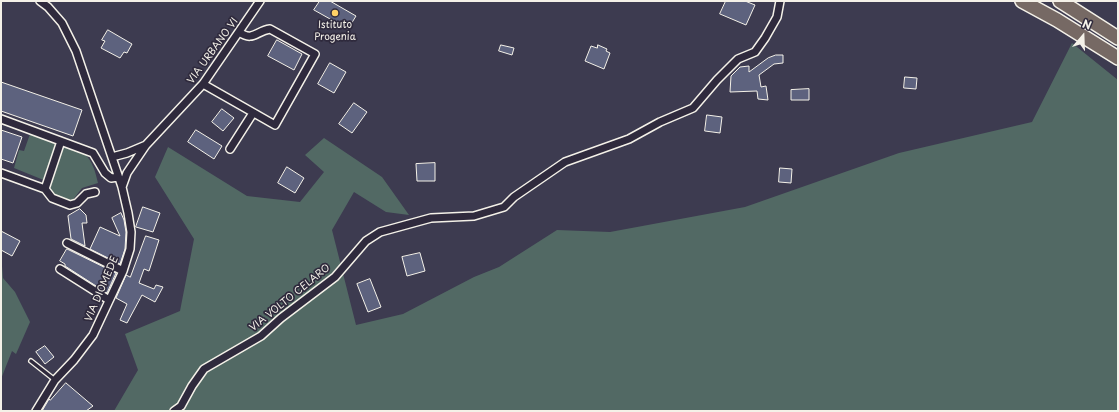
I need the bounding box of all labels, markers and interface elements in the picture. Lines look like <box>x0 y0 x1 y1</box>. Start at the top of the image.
marker: Istituto Progenia <box>330 8 340 18</box>
text: N <box>1080 15 1094 34</box>
street label: VIA URBANO VI <box>185 16 241 86</box>
north arrow <box>1063 16 1103 56</box>
place label: Istituto Progenia <box>314 19 356 42</box>
street label: VIA DIOMEDE <box>83 255 121 323</box>
street label: VIA VOLTO CELARO <box>247 262 333 334</box>

